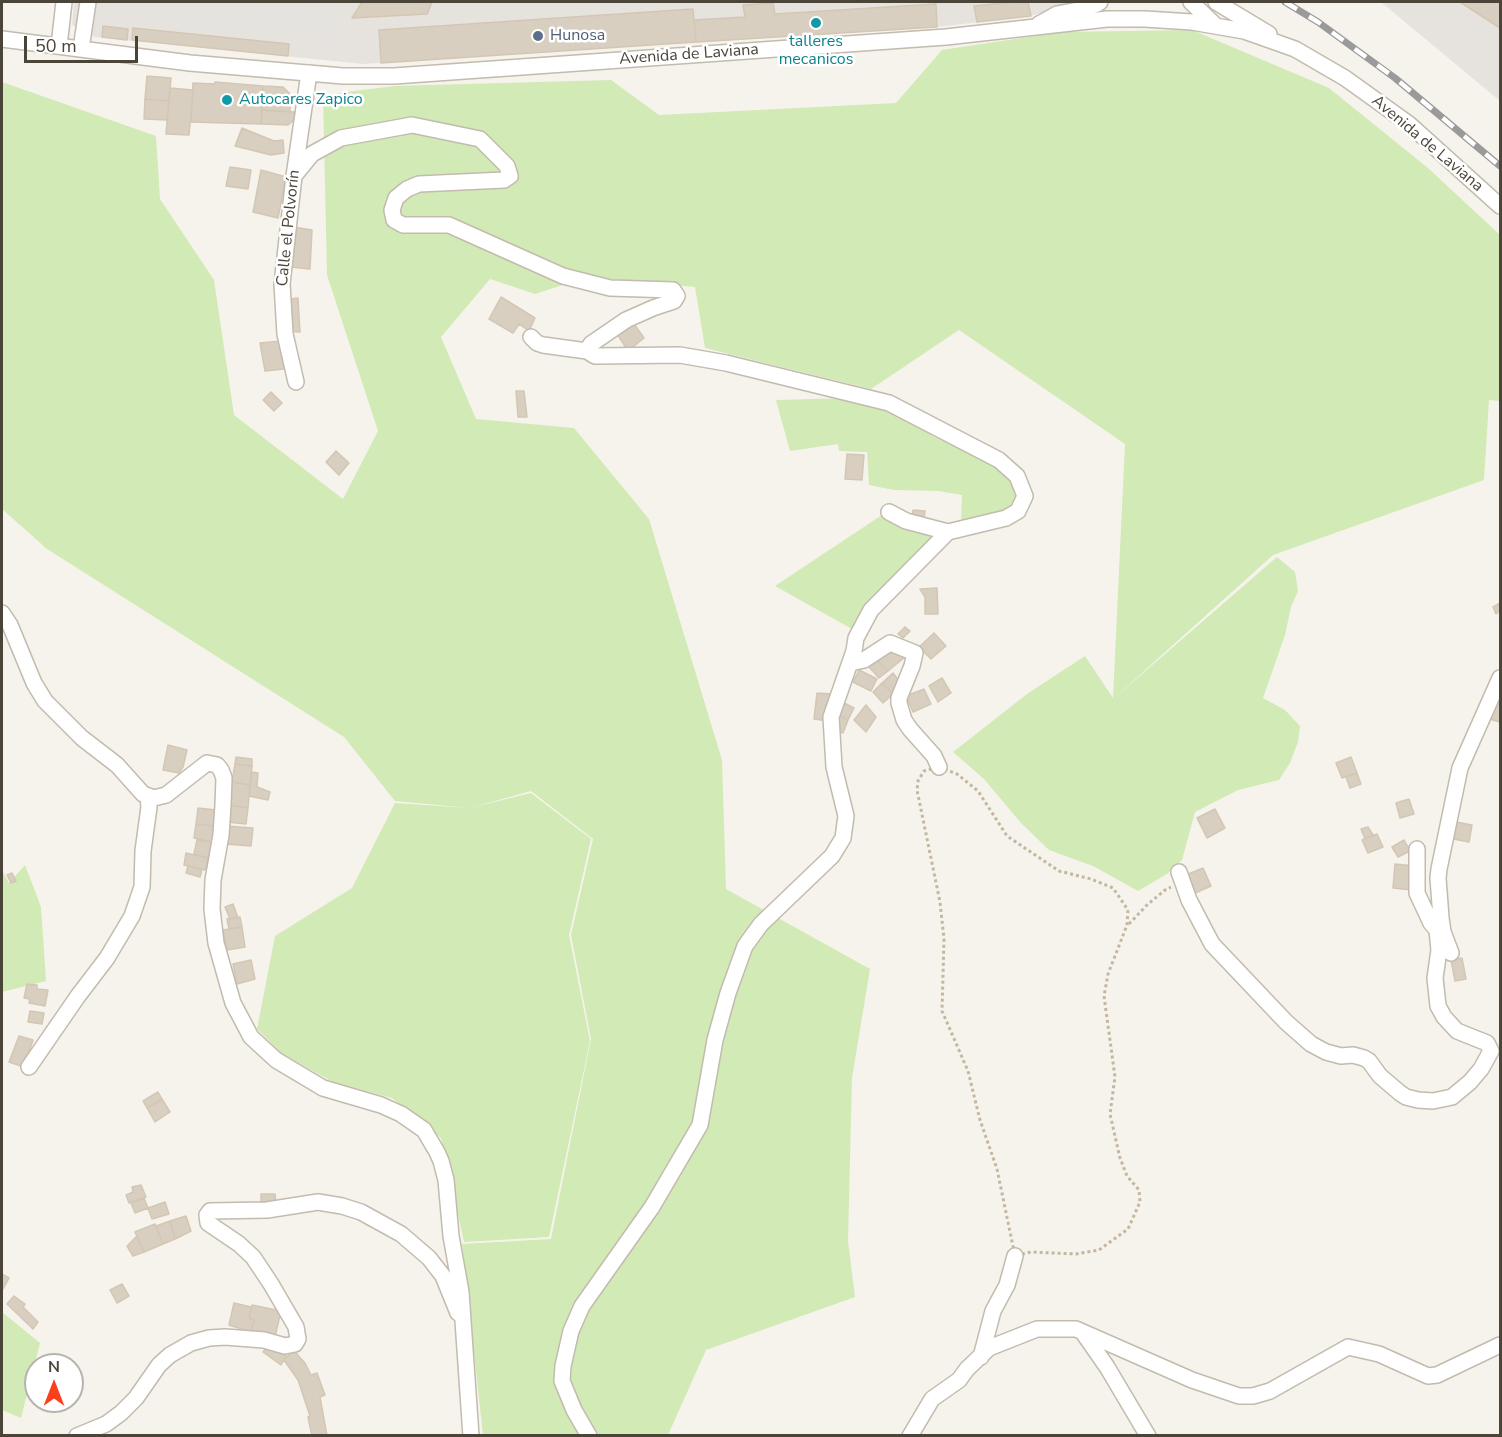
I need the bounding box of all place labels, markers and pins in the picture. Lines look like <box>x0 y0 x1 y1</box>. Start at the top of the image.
marker: talleres mecanicos <box>809 16 823 30</box>
place label: Hunosa <box>550 26 605 46</box>
marker: Hunosa <box>531 29 545 43</box>
place label: talleres mecanicos <box>779 32 853 70</box>
place label: Autocares Zapico <box>239 90 363 110</box>
marker: Autocares Zapico <box>220 93 234 107</box>

